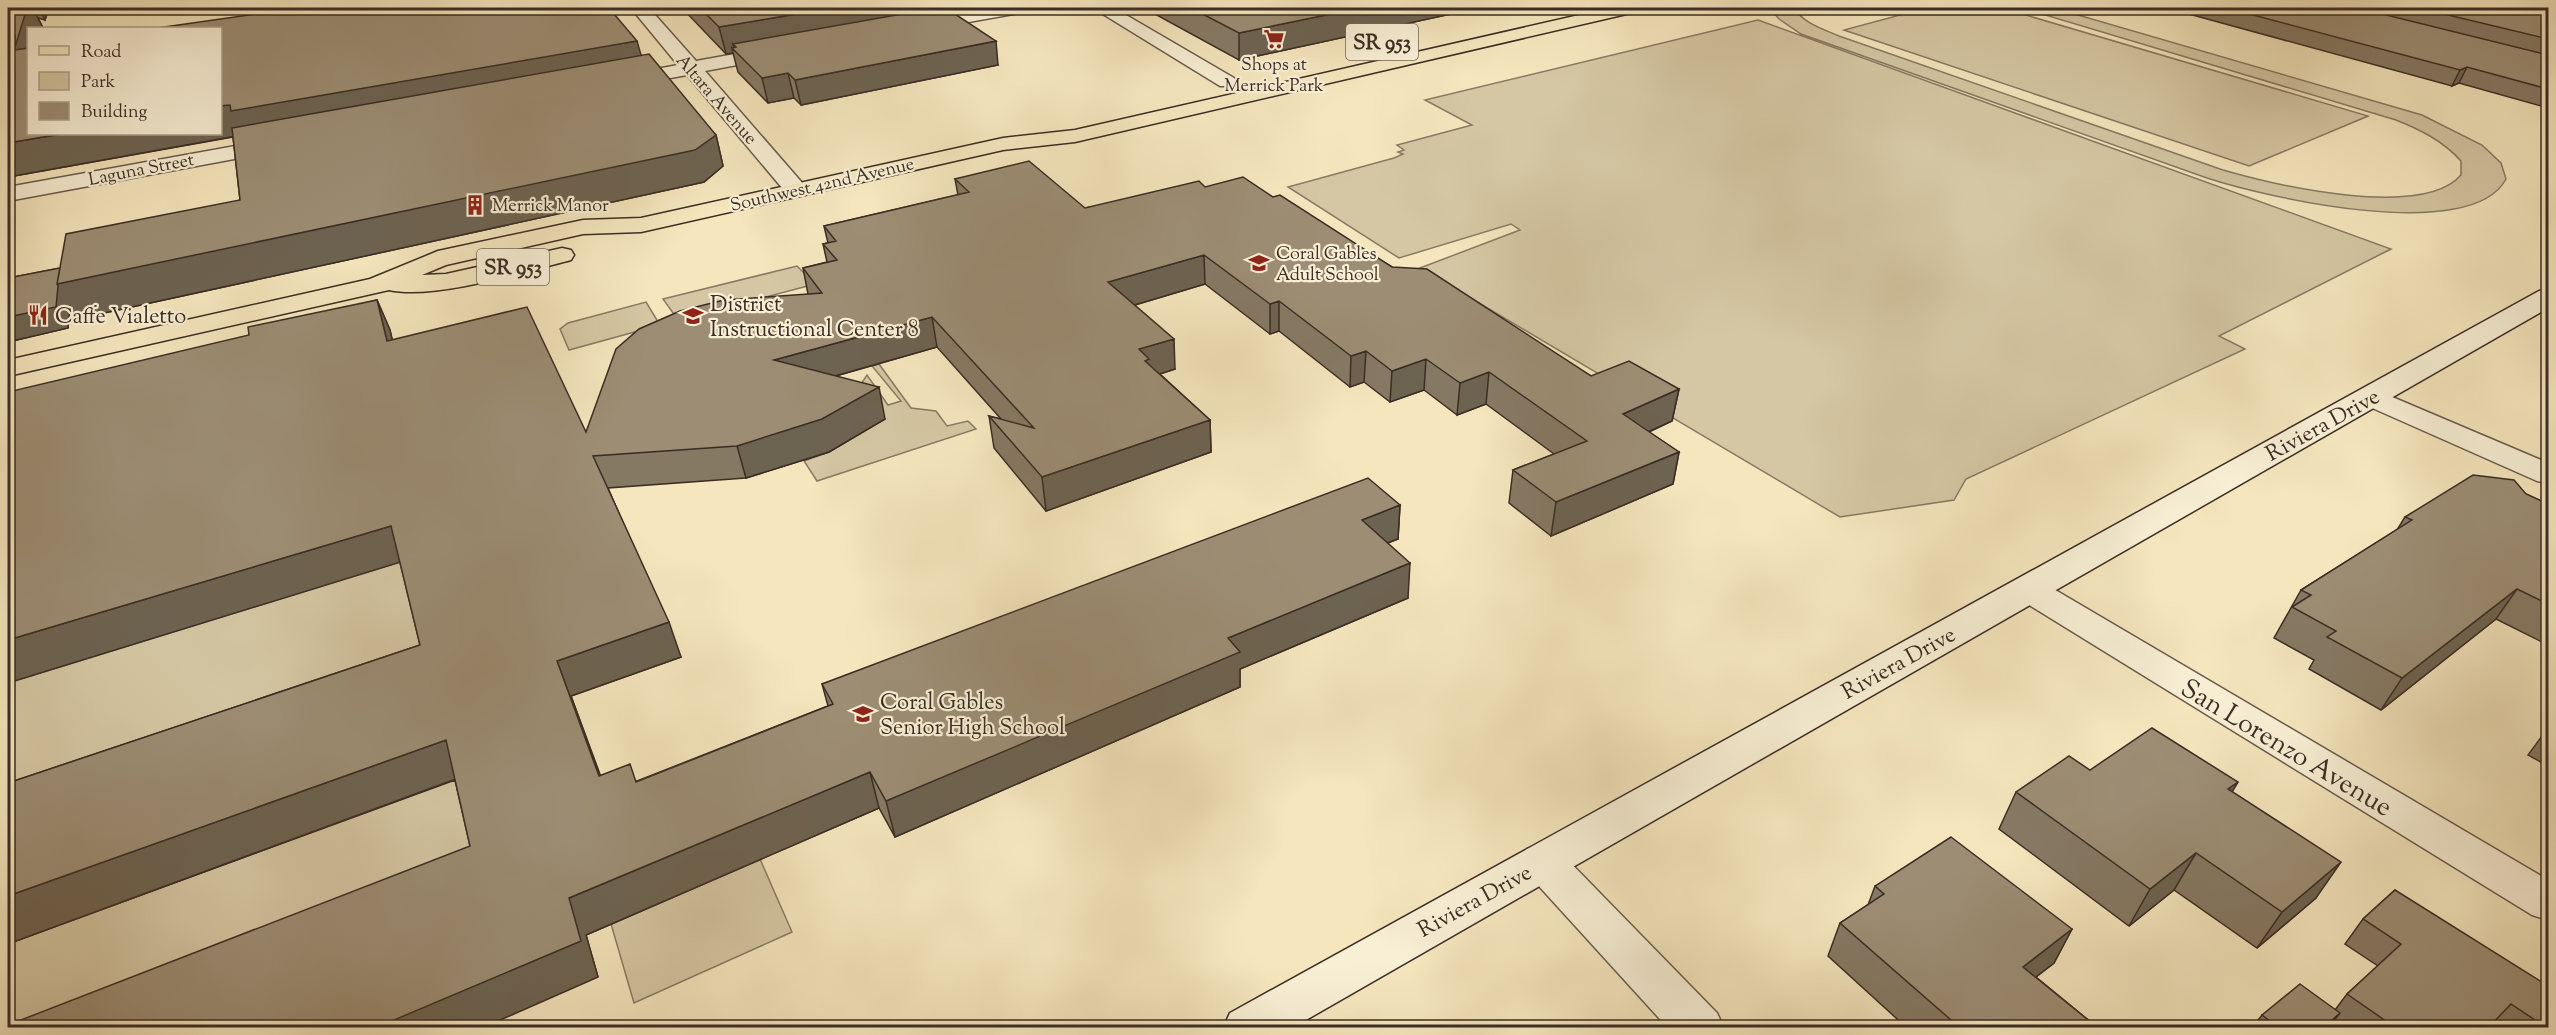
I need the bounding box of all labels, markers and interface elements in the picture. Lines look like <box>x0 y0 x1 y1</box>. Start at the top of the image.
road number: SR 953 <box>1346 24 1418 60</box>
legend <box>27 27 222 135</box>
supermarket icon: Shops at Merrick Park <box>1262 27 1286 51</box>
text: Road <box>81 40 121 66</box>
street label: Altara Avenue <box>669 49 762 151</box>
place label: Shops at Merrick Park <box>1224 53 1324 100</box>
text: Park <box>81 70 116 96</box>
text: Building <box>81 100 147 126</box>
street label: Laguna Street <box>86 148 197 194</box>
street label: Southwest 42nd Avenue <box>728 152 917 220</box>
building icon: Merrick Manor <box>463 193 487 217</box>
place label: Merrick Manor <box>492 194 609 220</box>
place label: Coral Gables Adult School <box>1276 242 1379 289</box>
road number: SR 953 <box>477 249 549 285</box>
school or university icon: Coral Gables Adult School <box>1247 251 1271 275</box>
place label: District Instructional Center 8 <box>710 290 919 347</box>
place label: Caffe Vialetto <box>55 302 186 334</box>
restaurant icon: Caffe Vialetto <box>26 303 50 327</box>
school or university icon: District Instructional Center 8 <box>681 304 705 328</box>
street label: Riviera Drive <box>2261 382 2386 471</box>
street label: Riviera Drive <box>1837 620 1962 709</box>
street label: San Lorenzo Avenue <box>2172 670 2399 828</box>
place label: Coral Gables Senior High School <box>880 688 1065 745</box>
school or university icon: Coral Gables Senior High School <box>851 702 875 726</box>
street label: Riviera Drive <box>1413 858 1538 947</box>

